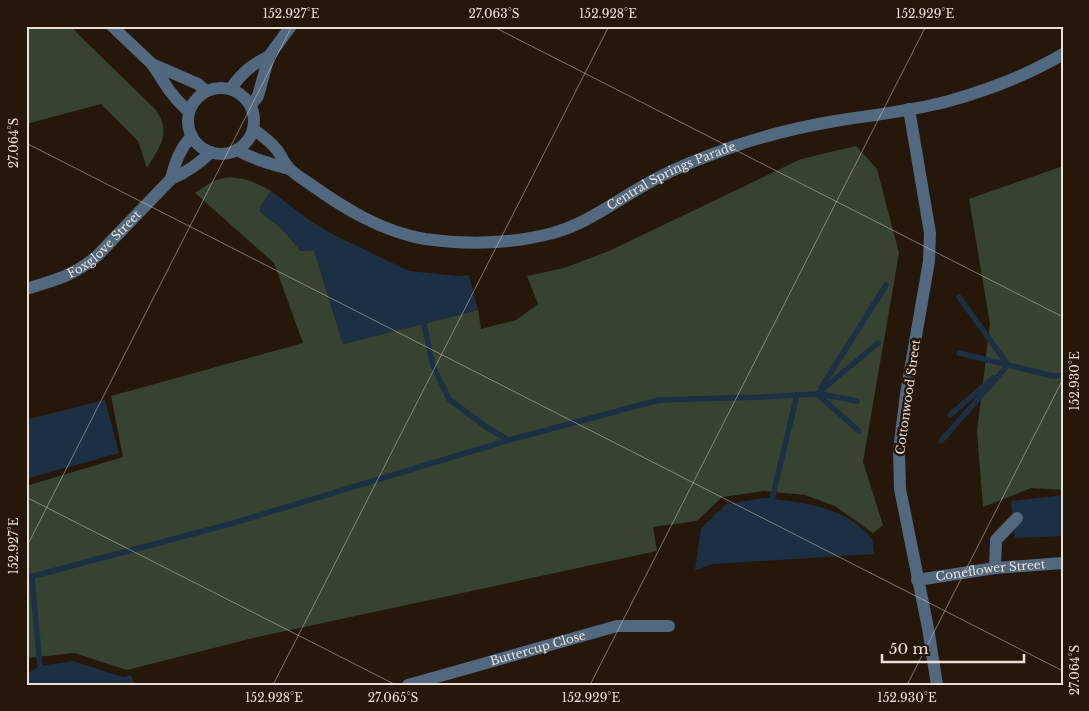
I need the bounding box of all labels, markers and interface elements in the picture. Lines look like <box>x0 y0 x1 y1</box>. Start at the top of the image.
text: 152.927°E <box>263 6 320 21</box>
text: 27.063°S <box>468 6 520 21</box>
text: 152.928°E <box>579 6 637 21</box>
text: 152.929°E <box>896 6 954 21</box>
text: 27.064°S <box>6 117 21 168</box>
street label: Central Springs Parade <box>604 138 738 213</box>
street label: Foxglove Street <box>65 207 144 281</box>
street label: Cottonwood Street <box>892 338 923 455</box>
text: 152.930°E <box>1067 351 1082 411</box>
text: 152.927°E <box>6 517 21 574</box>
street label: Coneflower Street <box>934 556 1046 584</box>
street label: Buttercup Close <box>488 627 587 668</box>
scale bar <box>882 631 1024 663</box>
text: 50 m <box>889 639 929 658</box>
text: 27.064°S <box>1067 644 1082 695</box>
text: 152.928°E <box>245 690 303 705</box>
text: 27.065°S <box>368 690 419 705</box>
text: 152.929°E <box>562 690 620 705</box>
text: 152.930°E <box>877 690 937 705</box>

